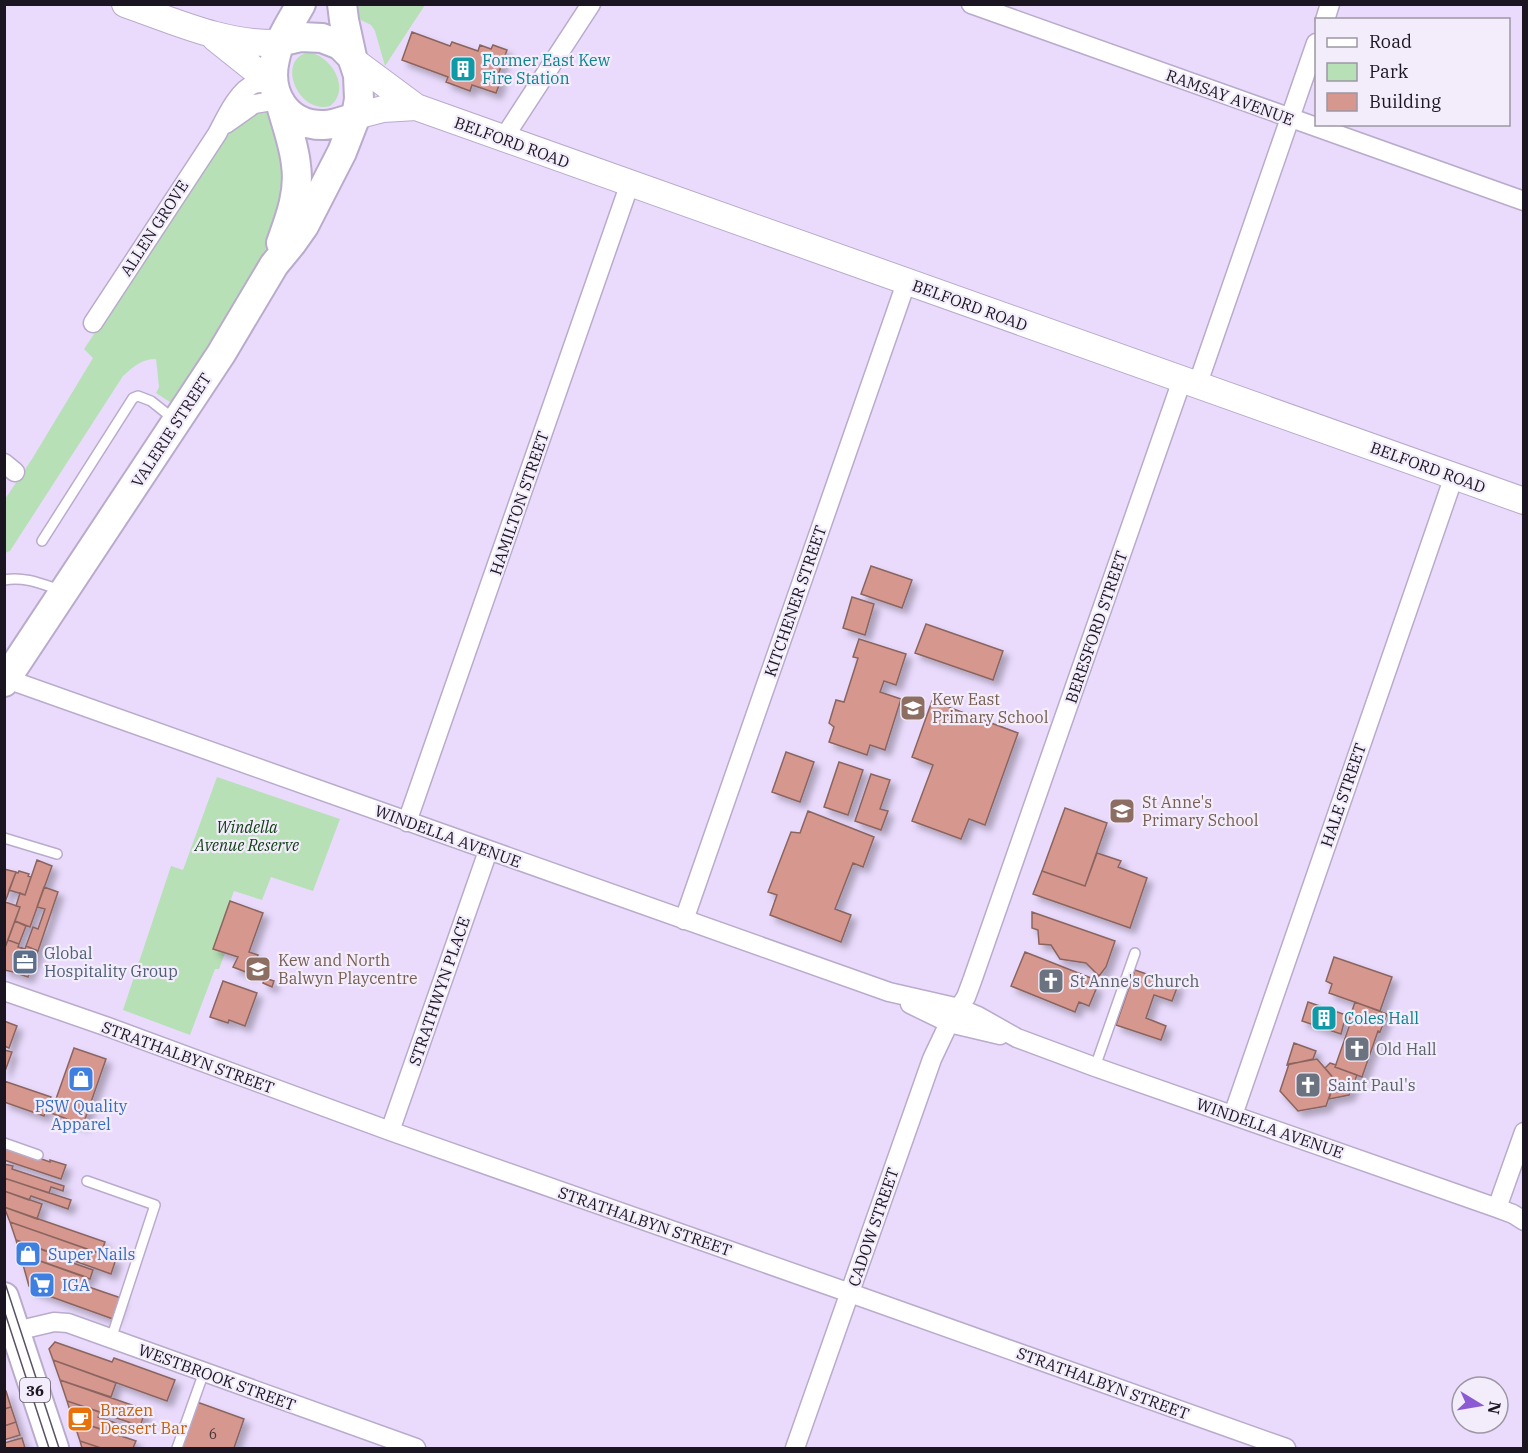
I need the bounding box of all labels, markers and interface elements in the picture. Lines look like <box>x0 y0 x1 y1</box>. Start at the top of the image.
legend <box>1315 18 1510 126</box>
text: Road <box>1369 30 1412 53</box>
place label: Former East Kew Fire Station <box>482 50 611 88</box>
building icon: Former East Kew Fire Station <box>448 54 478 84</box>
text: Park <box>1369 60 1409 83</box>
street label: RAMSAY AVENUE <box>1163 65 1297 129</box>
text: Building <box>1369 90 1441 113</box>
street label: BELFORD ROAD <box>452 112 572 172</box>
street label: ALLEN GROVE <box>116 176 192 280</box>
street label: BELFORD ROAD <box>910 275 1030 335</box>
street label: VALERIE STREET <box>127 369 215 491</box>
street label: HAMILTON STREET <box>485 428 553 578</box>
street label: BELFORD ROAD <box>1368 437 1488 497</box>
street label: KITCHENER STREET <box>760 523 830 679</box>
street label: BERESFORD STREET <box>1061 548 1131 706</box>
place label: Kew East Primary School <box>932 689 1049 727</box>
school or university icon: Kew East Primary School <box>898 693 928 723</box>
street label: HALE STREET <box>1316 741 1370 849</box>
place label: St Anne's Primary School <box>1142 792 1259 830</box>
school or university icon: St Anne's Primary School <box>1107 796 1137 826</box>
street label: WINDELLA AVENUE <box>372 800 524 872</box>
park label: Windella Avenue Reserve <box>194 817 299 855</box>
street label: STRATHWYN PLACE <box>404 914 474 1068</box>
place label: Global Hospitality Group <box>44 943 178 981</box>
office icon: Global Hospitality Group <box>10 947 40 977</box>
place label: Kew and North Balwyn Playcentre <box>278 950 417 988</box>
school or university icon: Kew and North Balwyn Playcentre <box>243 954 273 984</box>
church icon: St Anne's Church <box>1036 966 1066 996</box>
place label: St Anne's Church <box>1070 971 1199 991</box>
building icon: Coles Hall <box>1309 1003 1339 1033</box>
place label: Coles Hall <box>1344 1008 1419 1028</box>
street label: STRATHALBYN STREET <box>99 1016 277 1098</box>
church icon: Old Hall <box>1342 1034 1372 1064</box>
place label: Old Hall <box>1376 1039 1437 1059</box>
shop icon: PSW Quality Apparel <box>66 1064 96 1094</box>
church icon: Saint Paul's <box>1293 1070 1323 1100</box>
place label: Saint Paul's <box>1328 1075 1416 1095</box>
street label: WINDELLA AVENUE <box>1194 1093 1346 1163</box>
place label: PSW Quality Apparel <box>35 1096 128 1134</box>
street label: CADOW STREET <box>843 1165 903 1289</box>
street label: STRATHALBYN STREET <box>556 1182 734 1260</box>
shop icon: Super Nails <box>13 1239 43 1269</box>
place label: Super Nails <box>48 1244 135 1264</box>
supermarket icon: IGA <box>27 1270 57 1300</box>
place label: IGA <box>62 1275 90 1295</box>
street label: WESTBROOK STREET <box>136 1339 298 1415</box>
street label: STRATHALBYN STREET <box>1014 1342 1192 1424</box>
north arrow <box>1450 1375 1510 1435</box>
road number: 36 <box>20 1378 50 1402</box>
place label: Brazen Dessert Bar <box>100 1400 187 1438</box>
text: N <box>1484 1400 1506 1416</box>
cafe icon: Brazen Dessert Bar <box>65 1404 95 1434</box>
house number: 6 <box>209 1425 217 1443</box>

